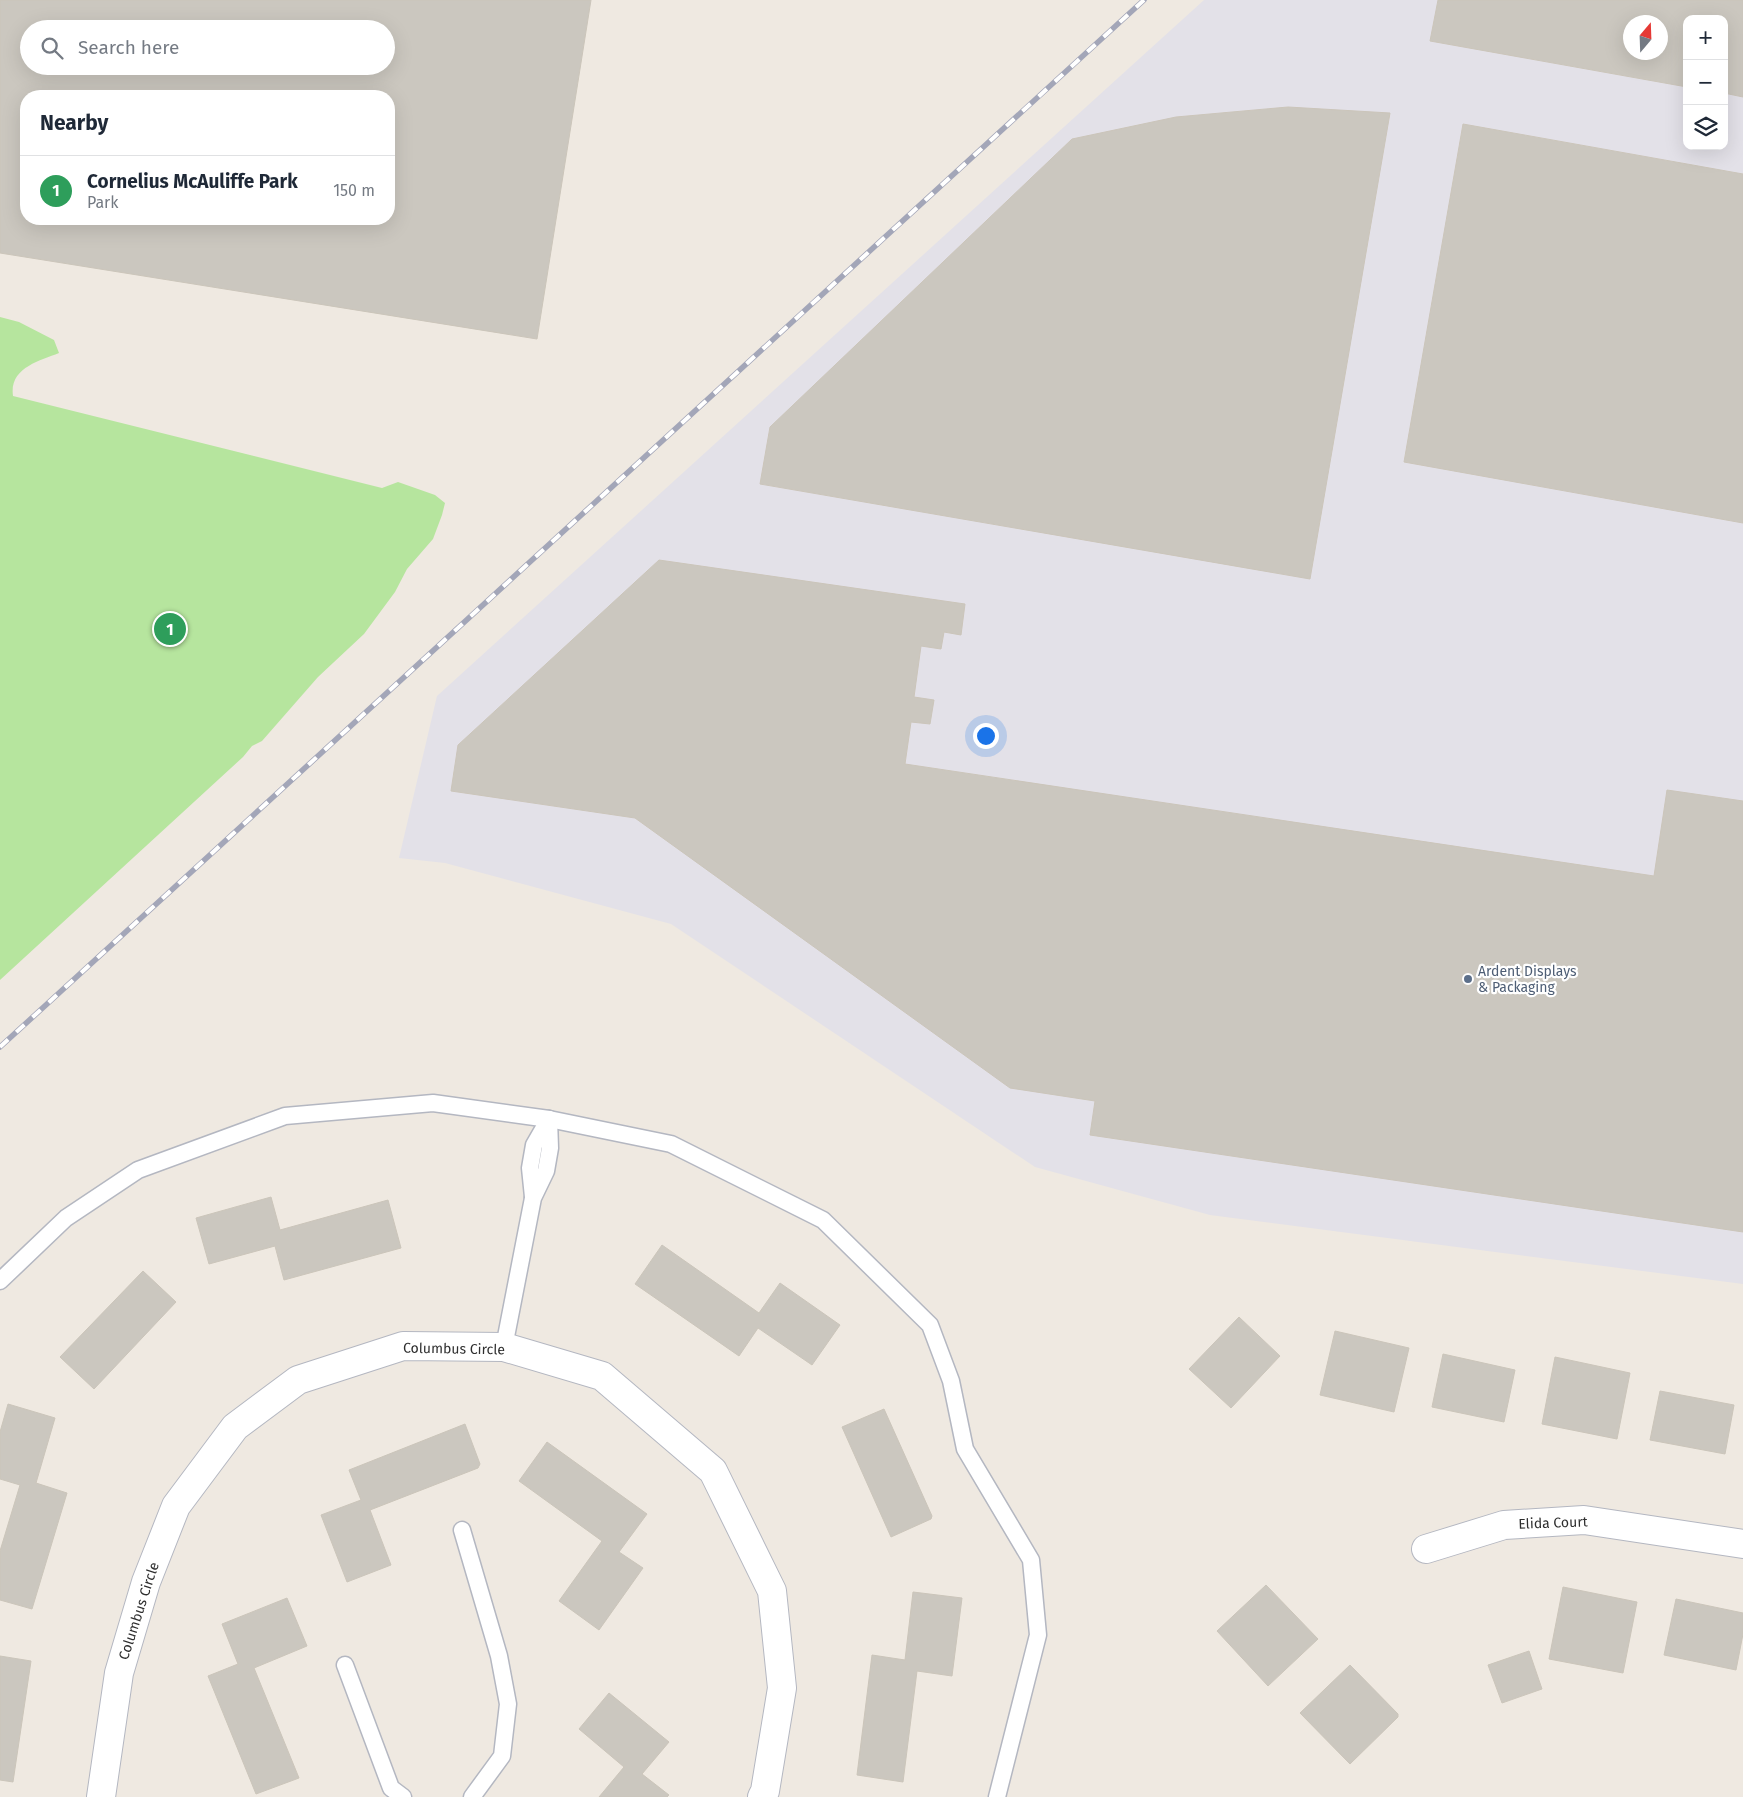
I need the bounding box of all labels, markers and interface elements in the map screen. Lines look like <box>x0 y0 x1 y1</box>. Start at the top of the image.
north arrow <box>1623 15 1668 60</box>
map controls <box>1683 15 1728 150</box>
button: + <box>1683 15 1728 60</box>
search box <box>20 20 395 75</box>
icon: search <box>38 34 66 62</box>
text: Search here <box>78 36 179 59</box>
button: − <box>1683 60 1728 105</box>
button: layers <box>1683 105 1728 150</box>
text: Nearby <box>40 110 108 136</box>
text: Cornelius McAuliffe Park <box>87 170 298 193</box>
text: 1 <box>52 181 60 200</box>
text: 150 m <box>333 181 375 200</box>
text: Park <box>87 193 119 212</box>
pin: 1 <box>154 610 186 648</box>
your location <box>973 723 999 749</box>
place label: Ardent Displays & Packaging <box>1478 963 1577 996</box>
marker: Ardent Displays & Packaging <box>1462 973 1474 985</box>
street label: Columbus Circle <box>403 1340 505 1358</box>
street label: Elida Court <box>1518 1513 1589 1533</box>
street label: Columbus Circle <box>115 1560 163 1662</box>

